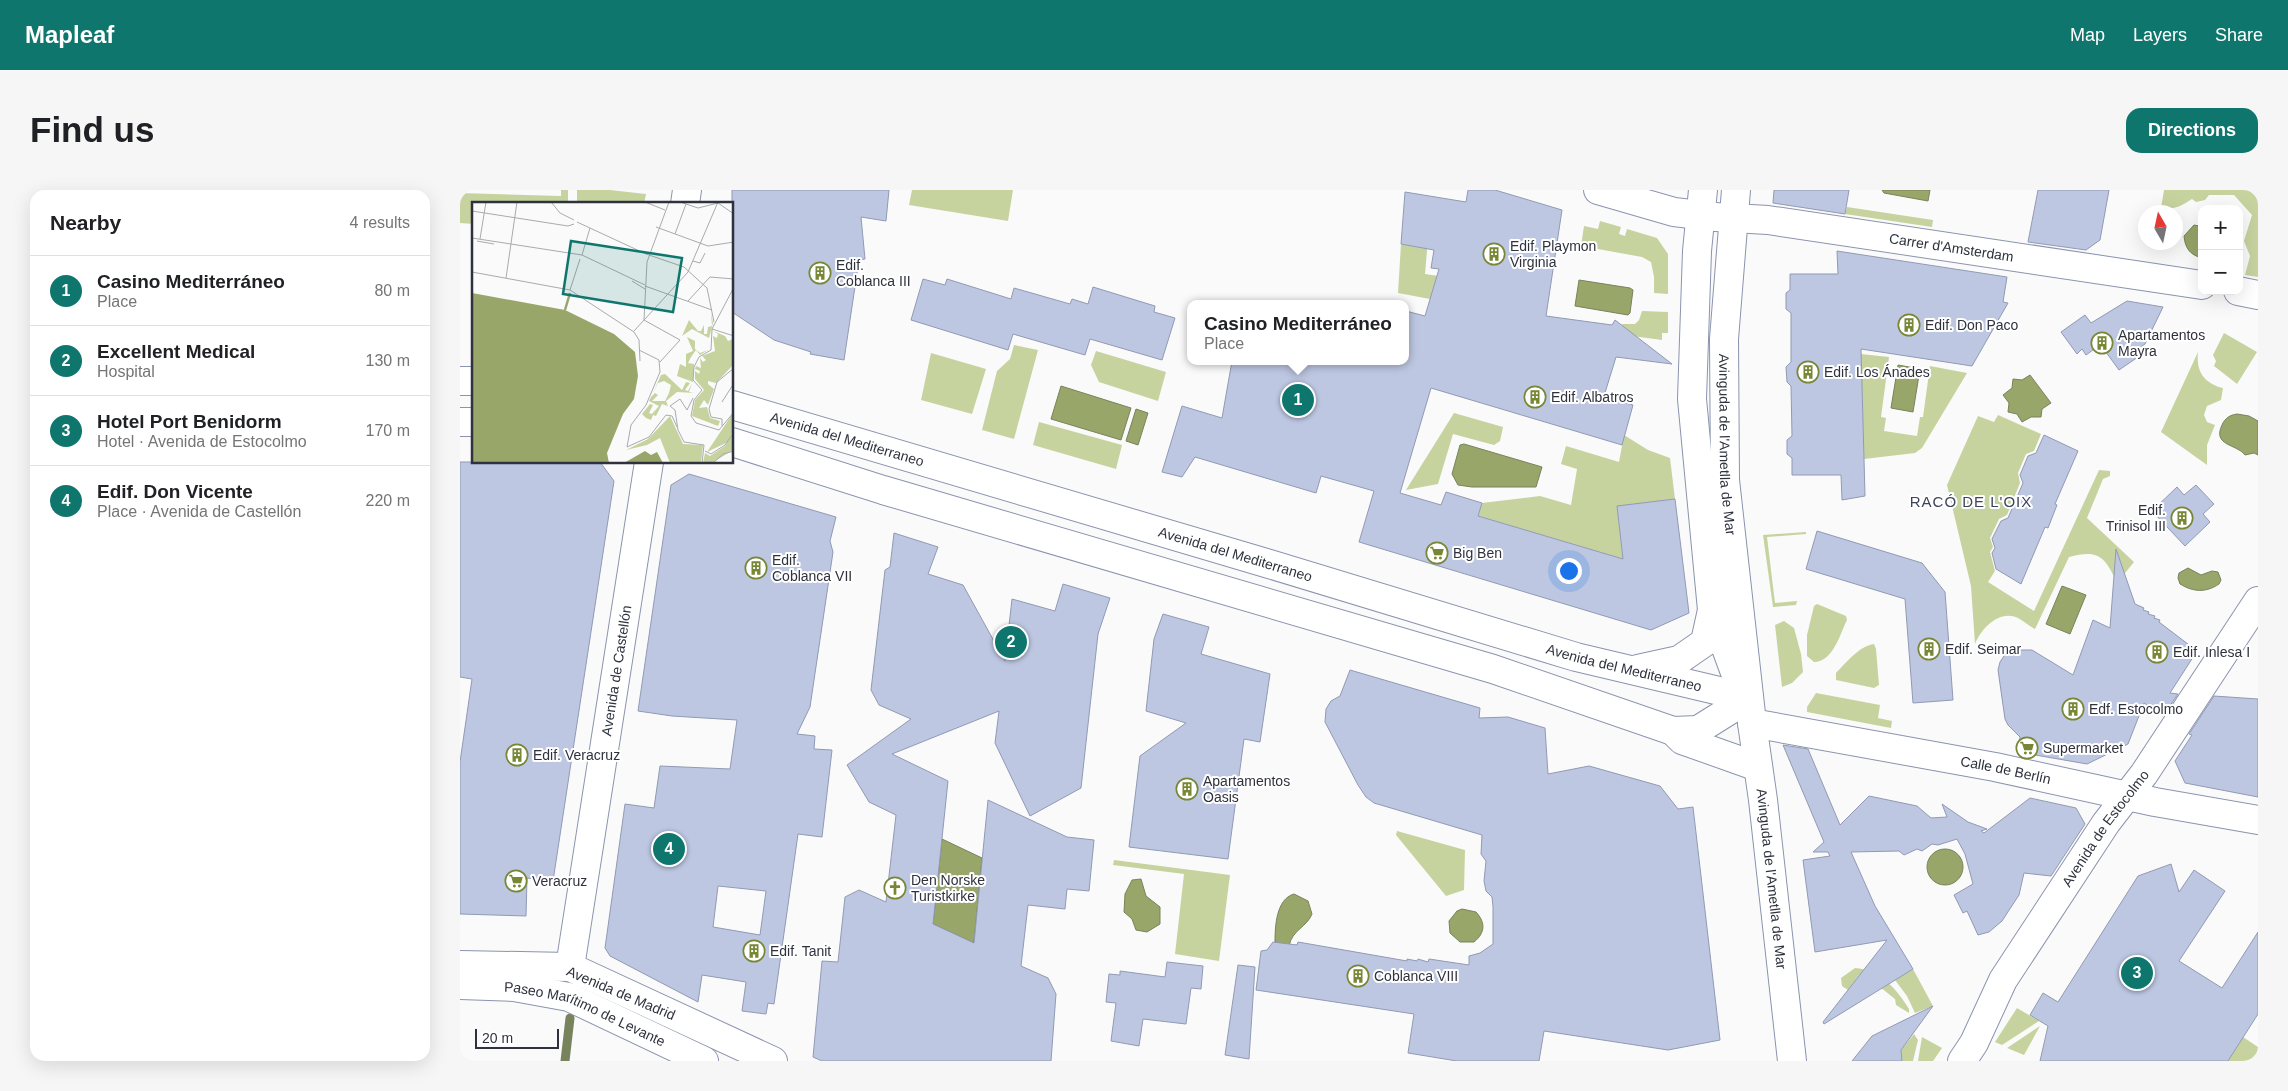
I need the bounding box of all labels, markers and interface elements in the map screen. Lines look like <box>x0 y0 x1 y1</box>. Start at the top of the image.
text: Mapleaf <box>25 21 114 48</box>
text: Map <box>2070 25 2105 45</box>
text: Layers <box>2133 25 2187 45</box>
text: Share <box>2215 25 2263 45</box>
button: Directions <box>2126 108 2258 153</box>
text: Find us <box>30 110 154 149</box>
inset map <box>472 202 734 464</box>
north arrow <box>2138 205 2183 250</box>
map controls <box>2198 205 2243 295</box>
button: + <box>2198 205 2243 250</box>
text: Nearby <box>50 211 121 234</box>
text: 4 results <box>350 214 410 231</box>
street label: Carrer d'Amsterdam <box>1888 230 2015 265</box>
place label: Edif. Playmon Virginia <box>1510 238 1596 270</box>
building icon: Edif. Playmon Virginia <box>1482 242 1506 266</box>
button: − <box>2198 250 2243 295</box>
place label: Edif. Coblanca III <box>836 257 911 289</box>
building icon: Edif. Coblanca III <box>808 261 832 285</box>
text: Casino Mediterráneo <box>97 271 285 292</box>
text: 1 <box>62 282 70 299</box>
text: 80 m <box>374 282 410 299</box>
text: Place <box>97 293 137 310</box>
popup <box>1187 300 1409 365</box>
text: Casino Mediterráneo <box>1204 313 1392 334</box>
building icon: Edif. Don Paco <box>1897 313 1921 337</box>
place label: Edif. Don Paco <box>1925 317 2019 333</box>
place label: Apartamentos Mayra <box>2118 327 2205 359</box>
building icon: Apartamentos Mayra <box>2090 331 2114 355</box>
text: Place <box>1204 335 1244 352</box>
text: Excellent Medical <box>97 341 255 362</box>
text: 2 <box>62 352 70 369</box>
text: 130 m <box>366 352 410 369</box>
street label: Avinguda de l'Ametlla de Mar <box>1716 354 1739 536</box>
building icon: Edif. Los Ánades <box>1796 360 1820 384</box>
text: Hospital <box>97 363 155 380</box>
place label: Edif. Los Ánades <box>1824 364 1930 380</box>
pin: 1 <box>1282 381 1314 419</box>
building icon: Edif. Albatros <box>1523 385 1547 409</box>
place label: Edif. Albatros <box>1551 389 1634 405</box>
street label: Avenida del Mediterraneo <box>768 409 926 469</box>
text: Hotel Port Benidorm <box>97 411 282 432</box>
text: 3 <box>62 422 70 439</box>
text: 170 m <box>366 422 410 439</box>
text: Hotel · Avenida de Estocolmo <box>97 433 307 450</box>
text: Edif. Don Vicente <box>97 481 253 502</box>
text: 4 <box>62 492 70 509</box>
text: 220 m <box>366 492 410 509</box>
district label: RACÓ DE L'OIX <box>1910 493 2032 510</box>
place label: Edif. Trinisol III <box>2106 502 2166 534</box>
text: Place · Avenida de Castellón <box>97 503 301 520</box>
building icon: Edif. Trinisol III <box>2170 506 2194 530</box>
street label: Avenida del Mediterraneo <box>1157 524 1314 585</box>
supermarket icon: Big Ben <box>1425 541 1449 565</box>
place label: Big Ben <box>1453 545 1502 561</box>
place label: Edif. Coblanca VII <box>772 552 852 584</box>
building icon: Edif. Coblanca VII <box>744 556 768 580</box>
your location <box>1556 558 1582 584</box>
street label: Avenida de Castellón <box>598 604 634 737</box>
pin: 2 <box>995 623 1027 661</box>
building icon: Edif. Seimar <box>1917 637 1941 661</box>
street label: Avenida del Mediterraneo <box>1544 640 1704 695</box>
building icon: Edif. Inlesa I <box>2145 640 2169 664</box>
place label: Edif. Seimar <box>1945 641 2022 657</box>
place label: Edif. Inlesa I <box>2173 644 2250 660</box>
building icon: Edf. Estocolmo <box>2061 697 2085 721</box>
place label: Edf. Estocolmo <box>2089 701 2183 717</box>
supermarket icon: Supermarket <box>2015 736 2039 760</box>
place label: Supermarket <box>2043 740 2123 756</box>
building icon: Edif. Veracruz <box>505 743 529 767</box>
place label: Edif. Veracruz <box>533 747 620 763</box>
street label: Calle de Berlín <box>1959 753 2052 787</box>
street label: Avenida de Estocolmo <box>2059 767 2152 890</box>
place label: Apartamentos Oasis <box>1203 773 1290 805</box>
building icon: Apartamentos Oasis <box>1175 777 1199 801</box>
street label: Avinguda de l'Ametlla de Mar <box>1753 787 1790 970</box>
pin: 4 <box>653 830 685 868</box>
supermarket icon: Veracruz <box>504 869 528 893</box>
place label: Den Norske Turistkirke <box>911 872 985 904</box>
place label: Veracruz <box>532 873 587 889</box>
church icon: Den Norske Turistkirke <box>883 876 907 900</box>
building icon: Edif. Tanit <box>742 939 766 963</box>
place label: Edif. Tanit <box>770 943 831 959</box>
pin: 3 <box>2121 954 2153 992</box>
street label: Avenida de Madrid <box>564 963 678 1023</box>
building icon: Coblanca VIII <box>1346 964 1370 988</box>
place label: Coblanca VIII <box>1374 968 1458 984</box>
street label: Paseo Marítimo de Levante <box>504 979 668 1050</box>
scale bar <box>475 1026 559 1049</box>
text: 20 m <box>482 1030 513 1046</box>

